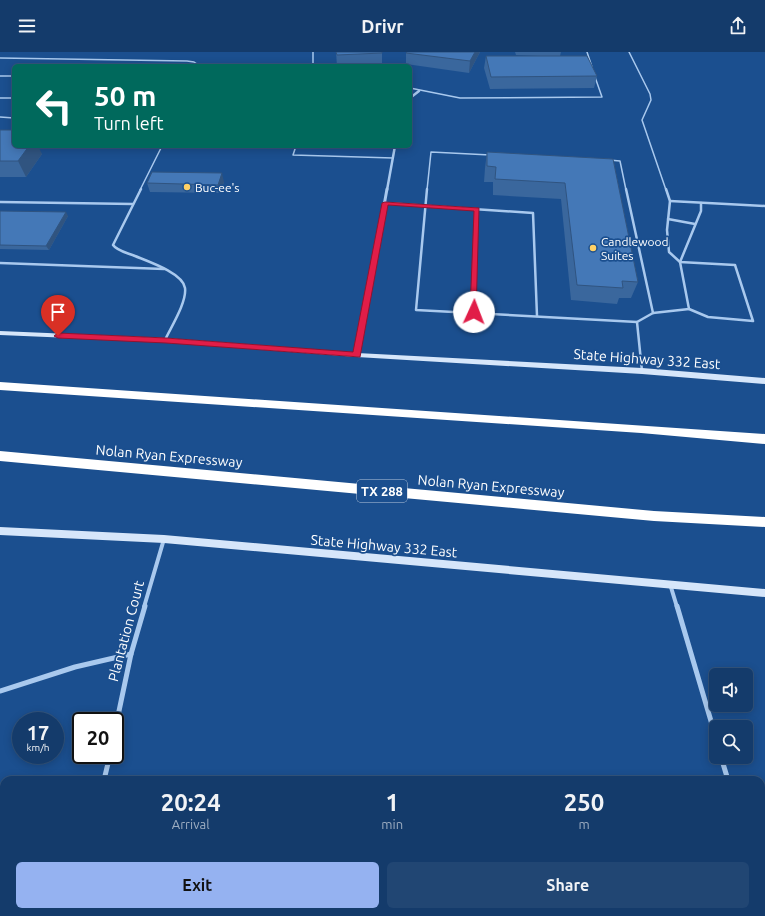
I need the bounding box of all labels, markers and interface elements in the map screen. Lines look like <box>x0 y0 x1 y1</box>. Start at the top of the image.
icon: menu <box>16 15 38 37</box>
icon: share <box>727 15 749 37</box>
text: Drivr <box>361 16 404 36</box>
icon: left <box>28 80 80 132</box>
text: 50 m <box>94 80 156 111</box>
text: Turn left <box>94 113 164 133</box>
place label: Buc-ee's <box>195 181 239 194</box>
marker: Buc-ee's <box>182 182 192 192</box>
place label: Candlewood Suites <box>601 235 669 262</box>
marker: Candlewood Suites <box>588 243 598 253</box>
position arrow <box>453 291 495 333</box>
pin <box>41 295 75 336</box>
icon: arrive <box>47 301 69 323</box>
street label: State Highway 332 East <box>573 346 721 372</box>
street label: Nolan Ryan Expressway <box>95 442 243 470</box>
street label: Nolan Ryan Expressway <box>417 472 565 500</box>
road number: TX 288 <box>357 480 407 502</box>
street label: State Highway 332 East <box>310 532 458 560</box>
street label: Plantation Court <box>105 578 147 683</box>
map controls <box>709 668 753 764</box>
button: sound <box>709 668 753 712</box>
speed limit sign: 20 <box>72 712 124 764</box>
button: search <box>709 720 753 764</box>
text: 17 <box>27 721 49 744</box>
text: km/h <box>26 742 50 753</box>
text: 20:24 <box>161 789 221 816</box>
text: 1 <box>385 789 399 816</box>
text: 250 <box>564 789 604 816</box>
text: Arrival <box>172 817 210 831</box>
text: min <box>381 817 403 831</box>
text: m <box>578 817 590 831</box>
button: Exit <box>16 862 379 908</box>
button: Share <box>387 862 749 908</box>

